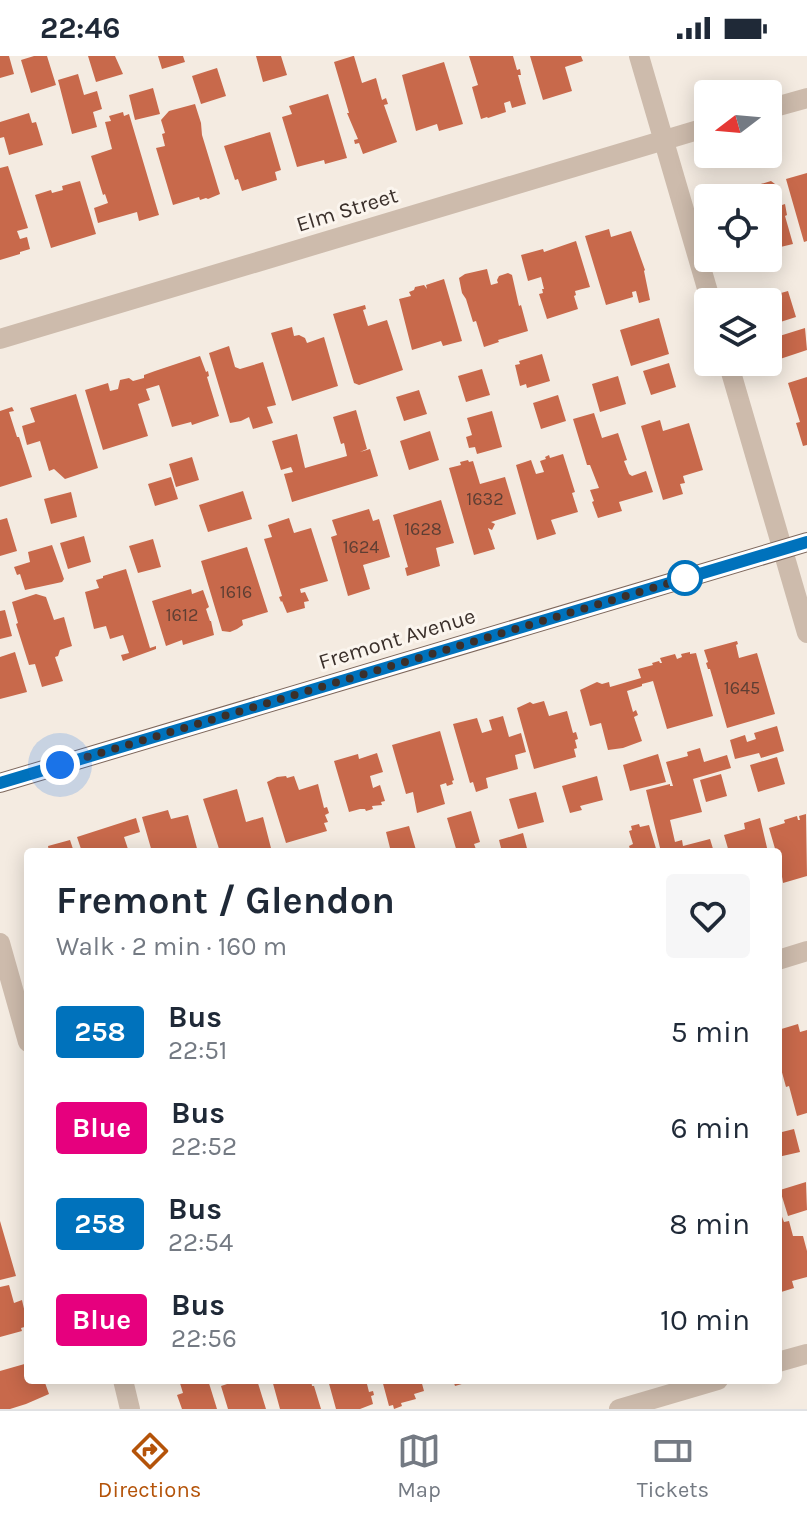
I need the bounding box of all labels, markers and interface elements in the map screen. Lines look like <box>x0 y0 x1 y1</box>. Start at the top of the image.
text: 22:46 <box>40 10 120 46</box>
north arrow <box>694 80 782 168</box>
map controls <box>694 80 782 376</box>
street label: Elm Street <box>293 182 401 238</box>
button: locate <box>694 184 782 272</box>
button: layers <box>694 288 782 376</box>
house number: 1632 <box>466 488 504 510</box>
house number: 1628 <box>404 518 442 540</box>
house number: 1624 <box>343 536 379 558</box>
unlabelled marker <box>668 561 702 595</box>
house number: 1616 <box>220 581 252 603</box>
street label: Fremont Avenue <box>315 603 479 675</box>
house number: 1612 <box>166 604 198 626</box>
house number: 1645 <box>724 677 760 699</box>
your location <box>40 745 80 785</box>
button: heart <box>666 874 750 958</box>
text: Fremont / Glendon <box>56 878 395 923</box>
text: Walk · 2 min · 160 m <box>56 931 287 962</box>
text: Bus <box>168 999 222 1035</box>
text: 5 min <box>671 1014 750 1050</box>
text: 258 <box>74 1015 126 1048</box>
text: 22:51 <box>168 1035 227 1066</box>
text: Bus <box>171 1095 225 1131</box>
text: 6 min <box>671 1110 750 1146</box>
text: Blue <box>72 1111 131 1144</box>
text: 22:52 <box>171 1131 237 1162</box>
text: Bus <box>168 1191 222 1227</box>
text: 8 min <box>669 1206 750 1242</box>
text: 258 <box>74 1207 126 1240</box>
text: 22:54 <box>168 1227 233 1258</box>
text: Bus <box>171 1287 225 1323</box>
text: 10 min <box>660 1302 750 1338</box>
text: Blue <box>72 1303 131 1336</box>
text: 22:56 <box>171 1323 237 1354</box>
tab: Directions <box>98 1429 201 1503</box>
tab: Map <box>397 1429 441 1503</box>
tab: Tickets <box>637 1429 709 1503</box>

